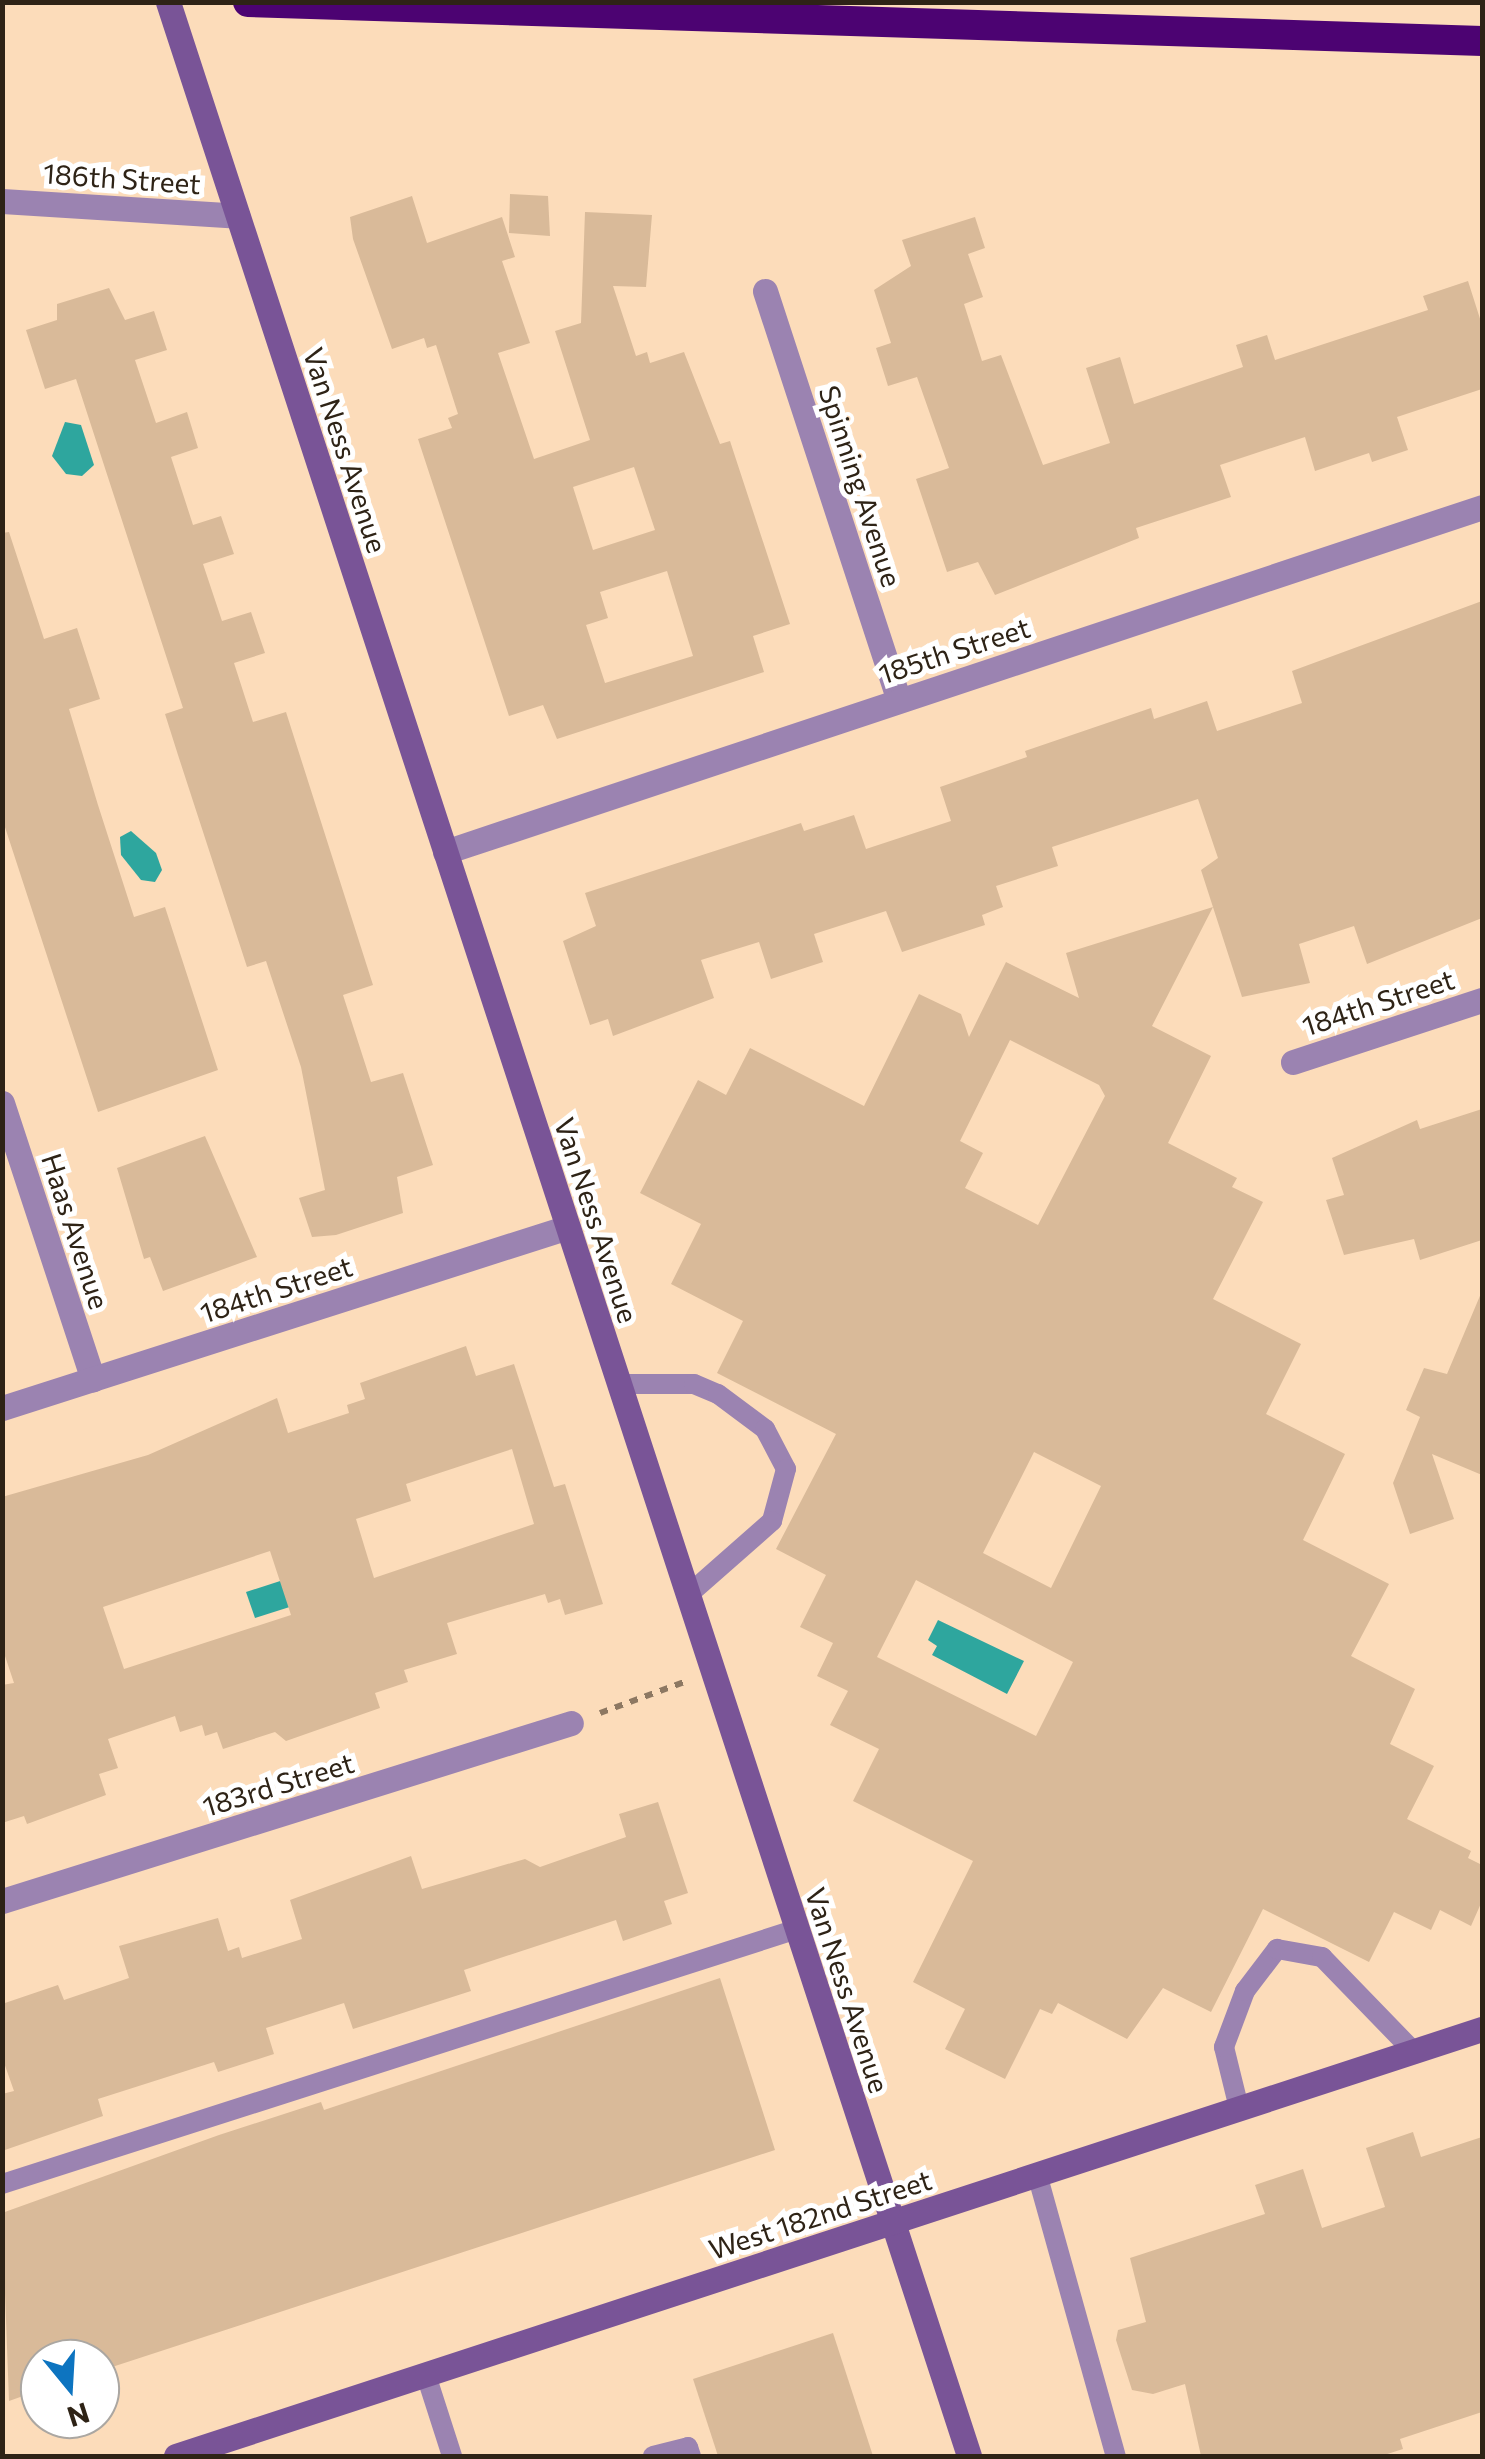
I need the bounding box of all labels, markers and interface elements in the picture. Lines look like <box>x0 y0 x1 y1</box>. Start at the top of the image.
street label: 186th Street <box>42 156 202 200</box>
street label: Van Ness Avenue <box>297 343 395 557</box>
street label: Spinning Avenue <box>813 381 909 591</box>
street label: 185th Street <box>874 610 1034 690</box>
street label: 184th Street <box>1298 962 1458 1042</box>
street label: Van Ness Avenue <box>548 1113 646 1327</box>
street label: Haas Avenue <box>35 1149 117 1313</box>
street label: 184th Street <box>196 1249 356 1329</box>
street label: 183rd Street <box>198 1745 358 1823</box>
street label: Van Ness Avenue <box>799 1883 897 2097</box>
street label: West 182nd Street <box>704 2162 936 2266</box>
north arrow <box>20 2339 120 2439</box>
text: N <box>63 2396 94 2435</box>

